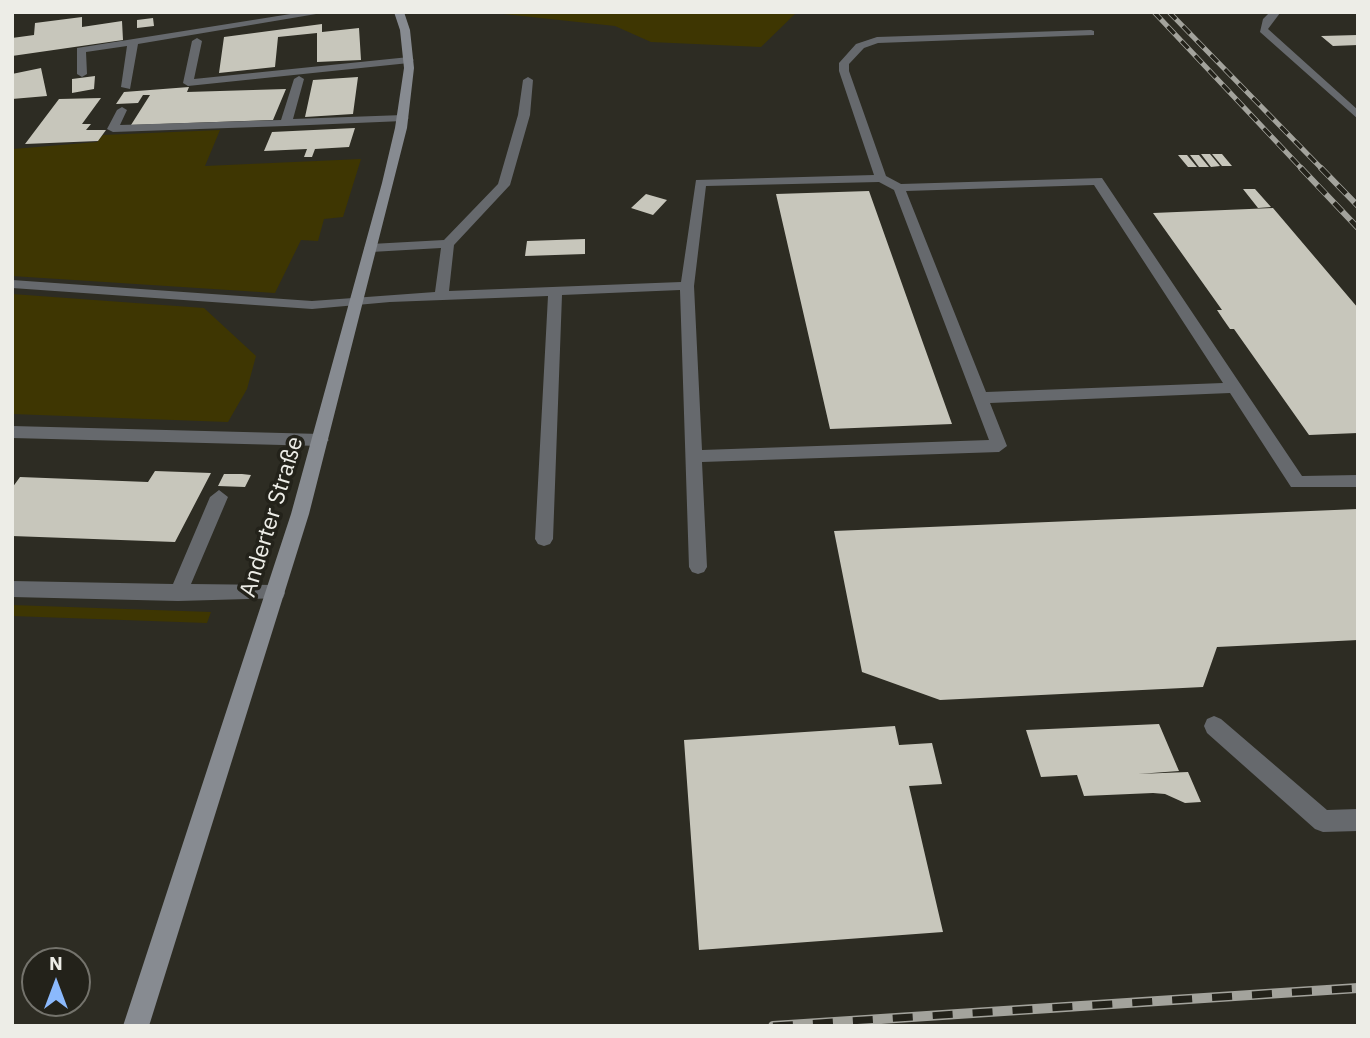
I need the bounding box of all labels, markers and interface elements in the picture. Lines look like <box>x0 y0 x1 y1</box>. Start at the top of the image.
street label: Anderter Straße <box>235 433 309 601</box>
north arrow <box>21 947 91 1017</box>
text: N <box>49 951 63 975</box>

